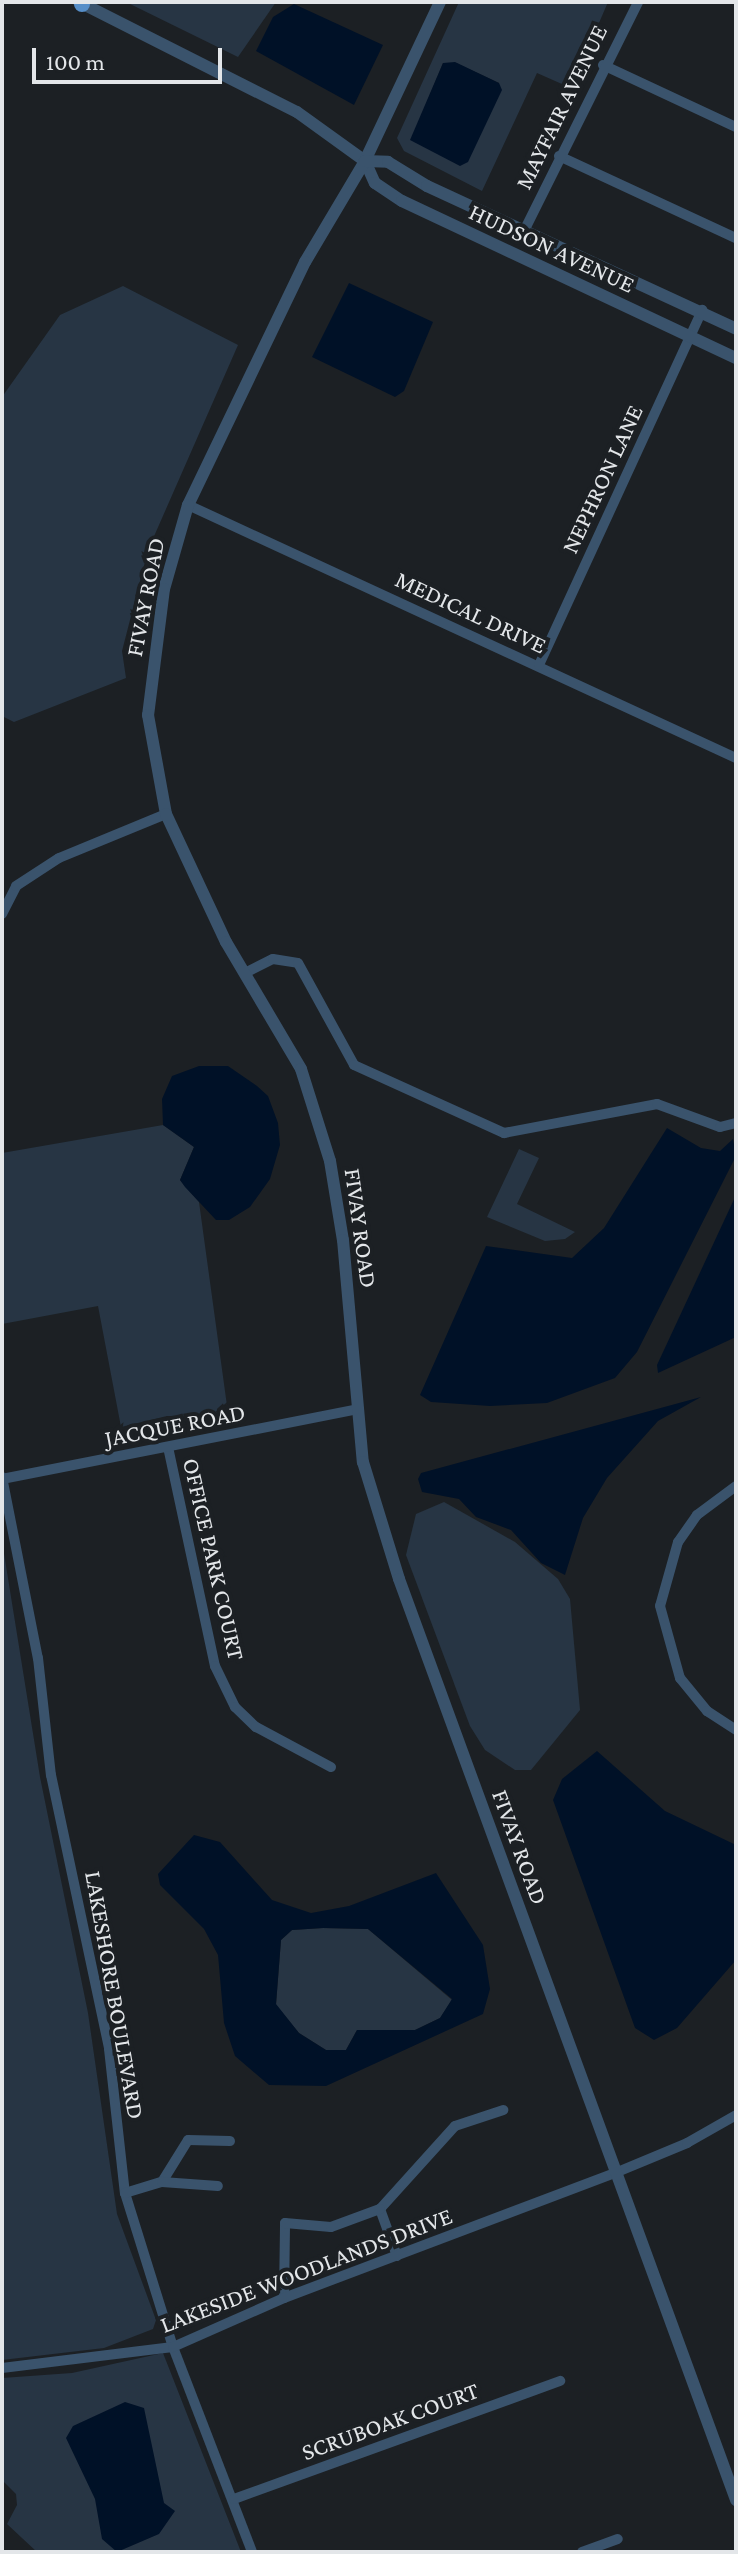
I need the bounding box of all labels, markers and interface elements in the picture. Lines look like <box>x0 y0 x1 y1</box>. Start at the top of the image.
street label: MAYFAIR AVENUE <box>509 20 613 194</box>
scale bar <box>36 32 226 82</box>
text: 100 m <box>46 48 105 75</box>
street label: HUDSON AVENUE <box>465 197 639 299</box>
street label: NEPHRON LANE <box>555 400 649 558</box>
street label: FIVAY ROAD <box>119 535 171 659</box>
street label: MEDICAL DRIVE <box>391 564 551 660</box>
street label: FIVAY ROAD <box>338 1166 384 1290</box>
street label: JACQUE ROAD <box>102 1397 248 1453</box>
street label: OFFICE PARK COURT <box>177 1455 251 1663</box>
street label: FIVAY ROAD <box>486 1785 554 1909</box>
street label: LAKESHORE BOULEVARD <box>79 1869 151 2121</box>
street label: LAKESIDE WOODLANDS DRIVE <box>156 2201 456 2339</box>
street label: SCRUBOAK COURT <box>298 2376 482 2466</box>

